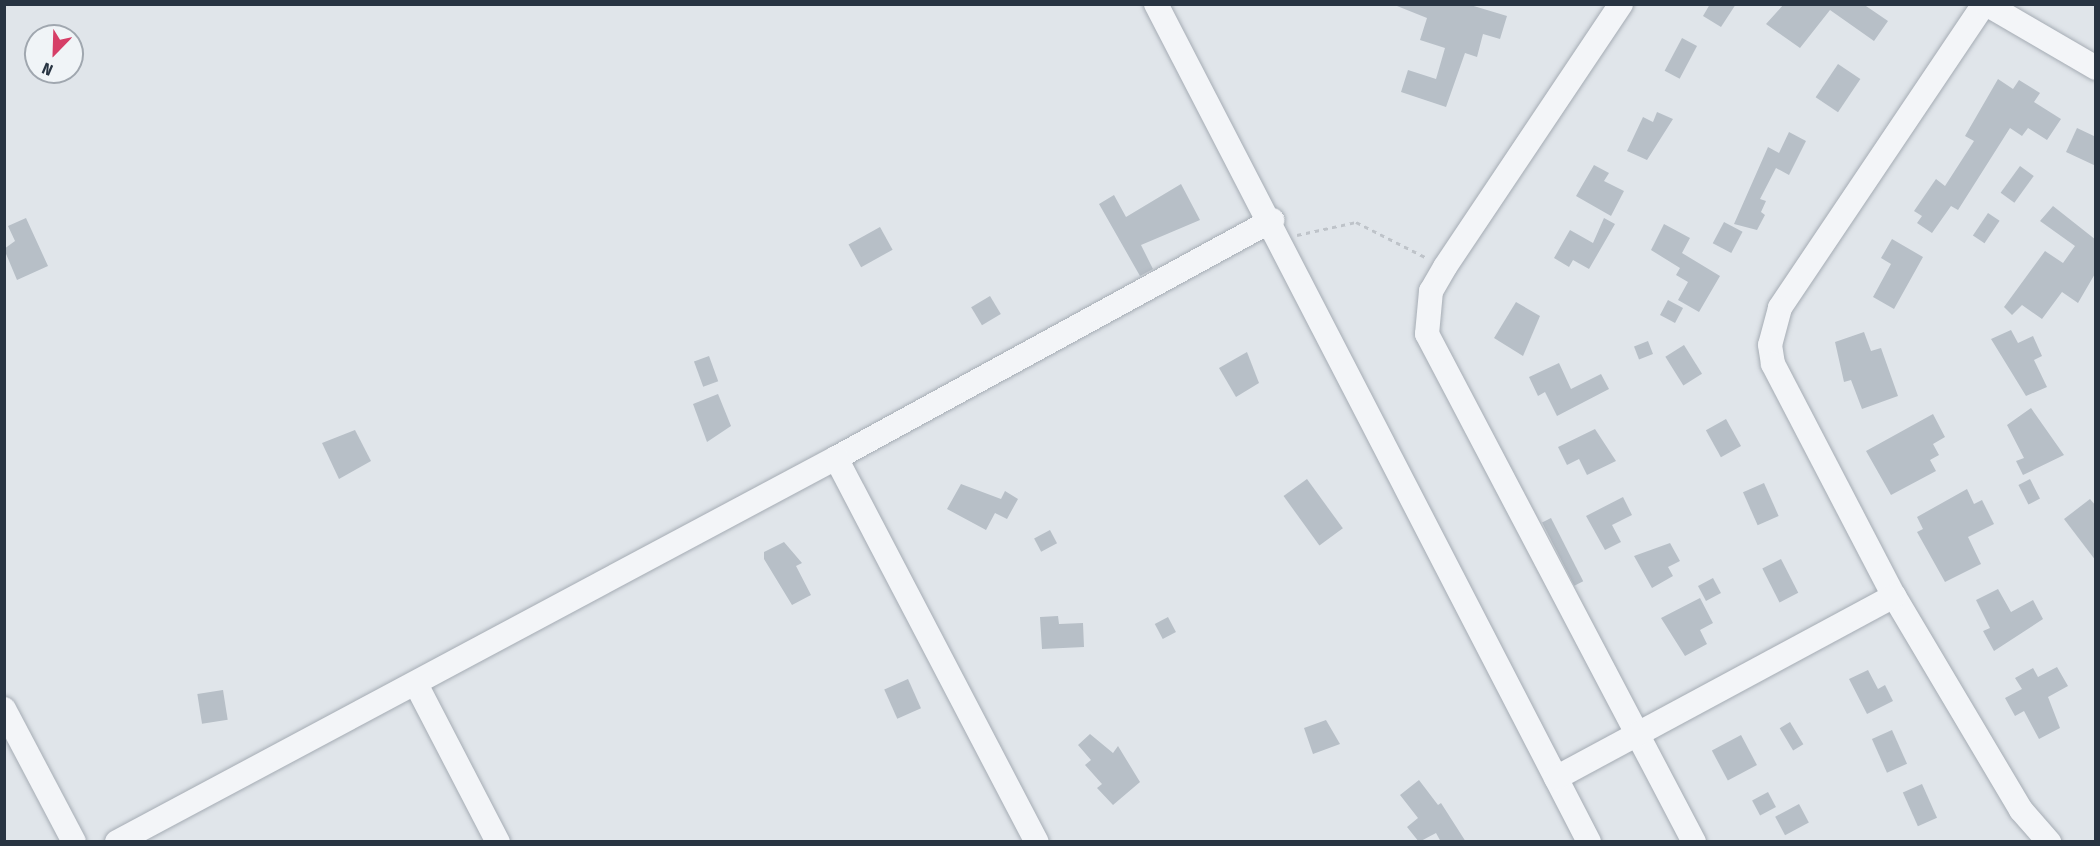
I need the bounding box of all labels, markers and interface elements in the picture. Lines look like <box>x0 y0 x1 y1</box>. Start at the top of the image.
north arrow <box>24 24 84 84</box>
text: N <box>39 59 56 80</box>

